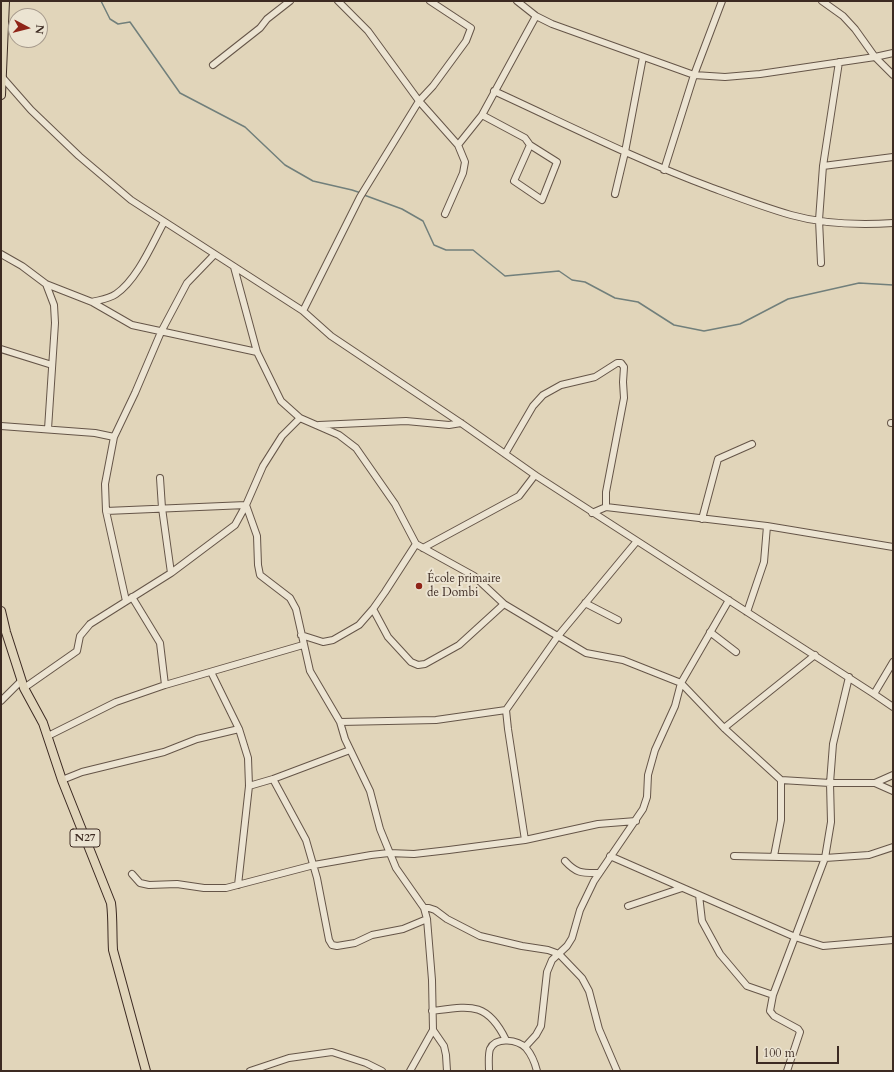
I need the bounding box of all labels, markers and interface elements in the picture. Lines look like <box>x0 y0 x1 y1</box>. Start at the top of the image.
north arrow <box>8 8 48 48</box>
text: N <box>31 24 47 35</box>
place label: École primaire de Dombi <box>427 572 501 600</box>
marker: École primaire de Dombi <box>414 581 424 591</box>
road number: N27 <box>70 829 100 847</box>
scale bar <box>758 1038 841 1064</box>
text: 100 m <box>763 1045 795 1061</box>

